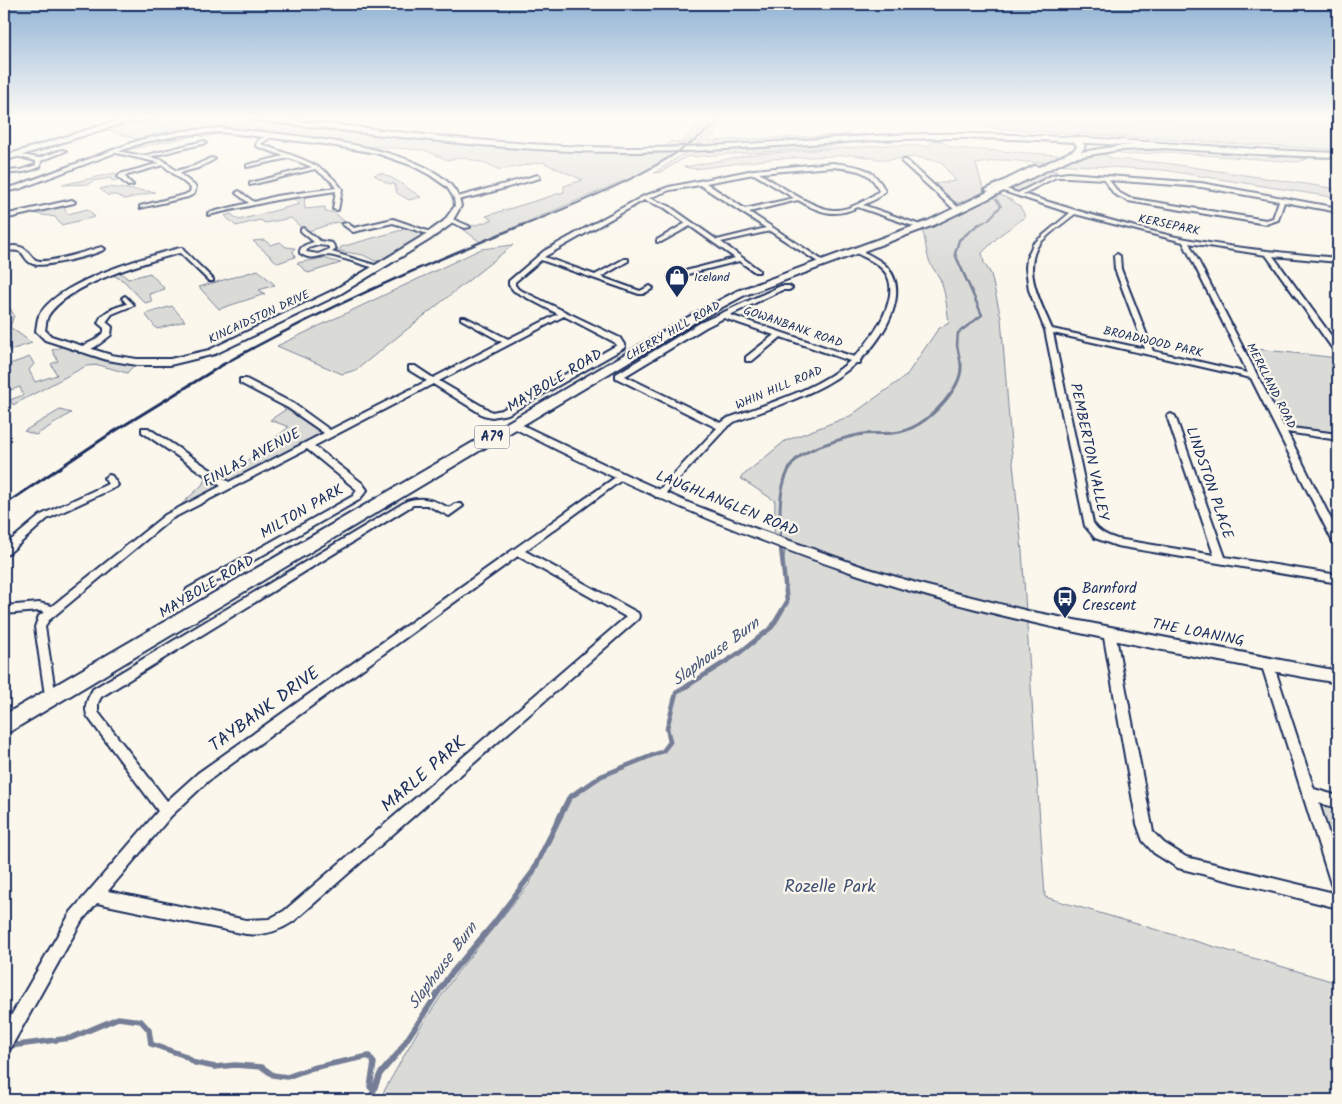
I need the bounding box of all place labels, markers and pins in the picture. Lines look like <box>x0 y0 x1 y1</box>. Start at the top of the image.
shop icon: Iceland <box>664 264 690 298</box>
place label: Iceland <box>694 268 730 287</box>
place label: Barnford Crescent <box>1082 577 1137 618</box>
bus stop icon: Barnford Crescent <box>1052 585 1078 619</box>

